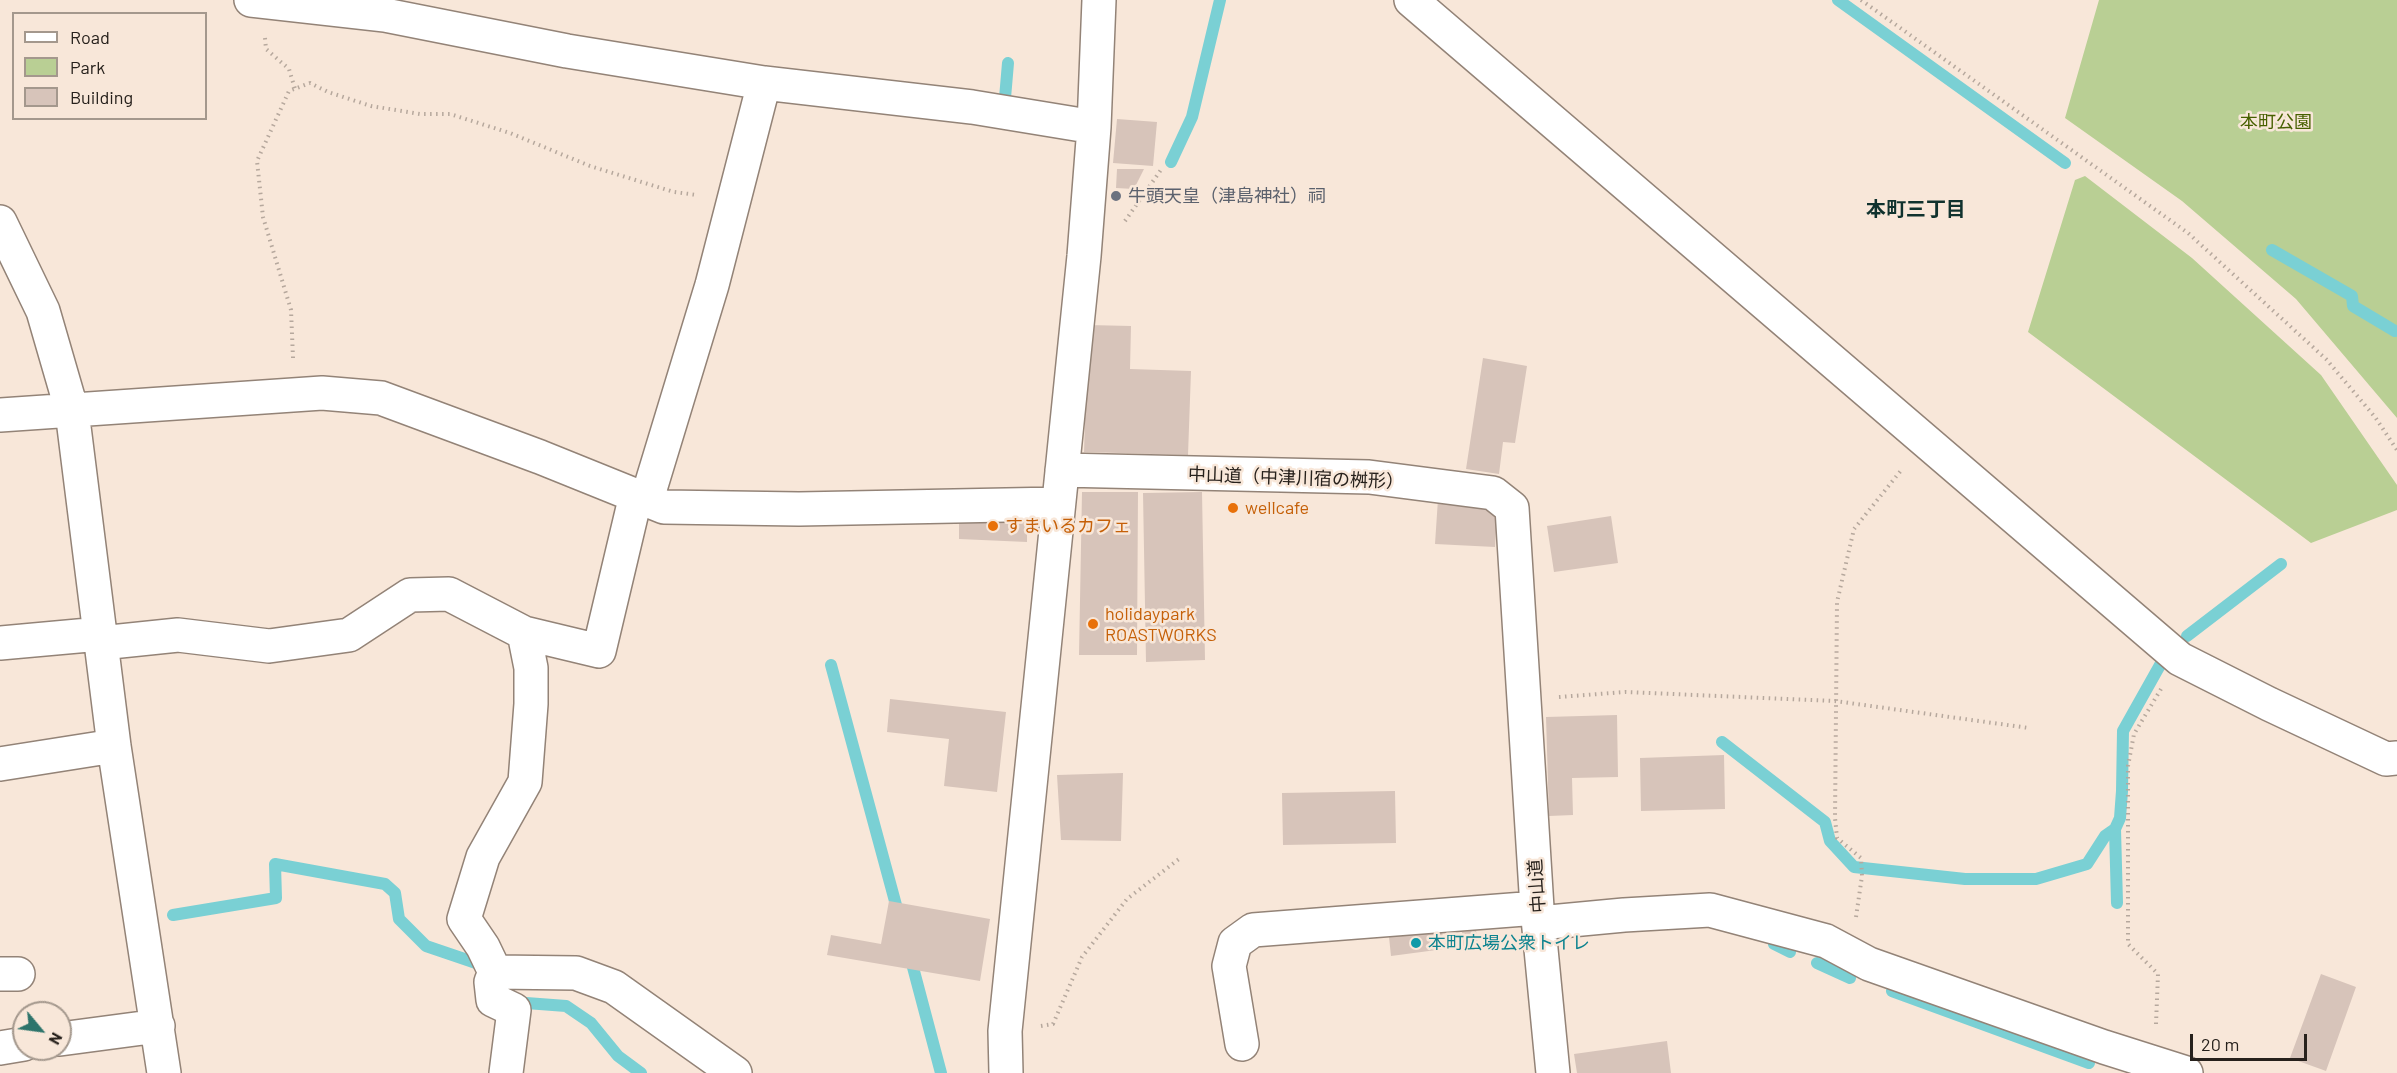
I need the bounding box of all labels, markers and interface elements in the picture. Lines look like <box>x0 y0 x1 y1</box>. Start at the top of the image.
legend <box>12 12 207 120</box>
text: Road <box>70 26 110 48</box>
text: Park <box>70 56 105 78</box>
text: Building <box>70 86 133 108</box>
park label: 本町公園 <box>2240 111 2312 133</box>
place label: 牛頭天皇（津島神社）祠 <box>1128 185 1326 207</box>
marker: 牛頭天皇（津島神社）祠 <box>1109 189 1123 203</box>
district label: 本町三丁目 <box>1866 197 1966 221</box>
street label: 中山道（中津川宿の桝形） <box>1188 463 1404 493</box>
place label: wellcafe <box>1245 497 1309 519</box>
marker: wellcafe <box>1226 501 1240 515</box>
place label: すまいるカフェ <box>1005 515 1131 537</box>
marker: すまいるカフェ <box>986 519 1000 533</box>
place label: holidaypark ROASTWORKS <box>1105 603 1217 646</box>
marker: holidaypark ROASTWORKS <box>1086 617 1100 631</box>
street label: 中山道 <box>1524 858 1550 914</box>
place label: 本町広場公衆トイレ <box>1428 932 1590 954</box>
marker: 本町広場公衆トイレ <box>1409 936 1423 950</box>
north arrow <box>12 1001 72 1061</box>
scale bar <box>2193 1022 2310 1060</box>
text: N <box>46 1030 67 1048</box>
text: 20 m <box>2201 1033 2239 1055</box>

